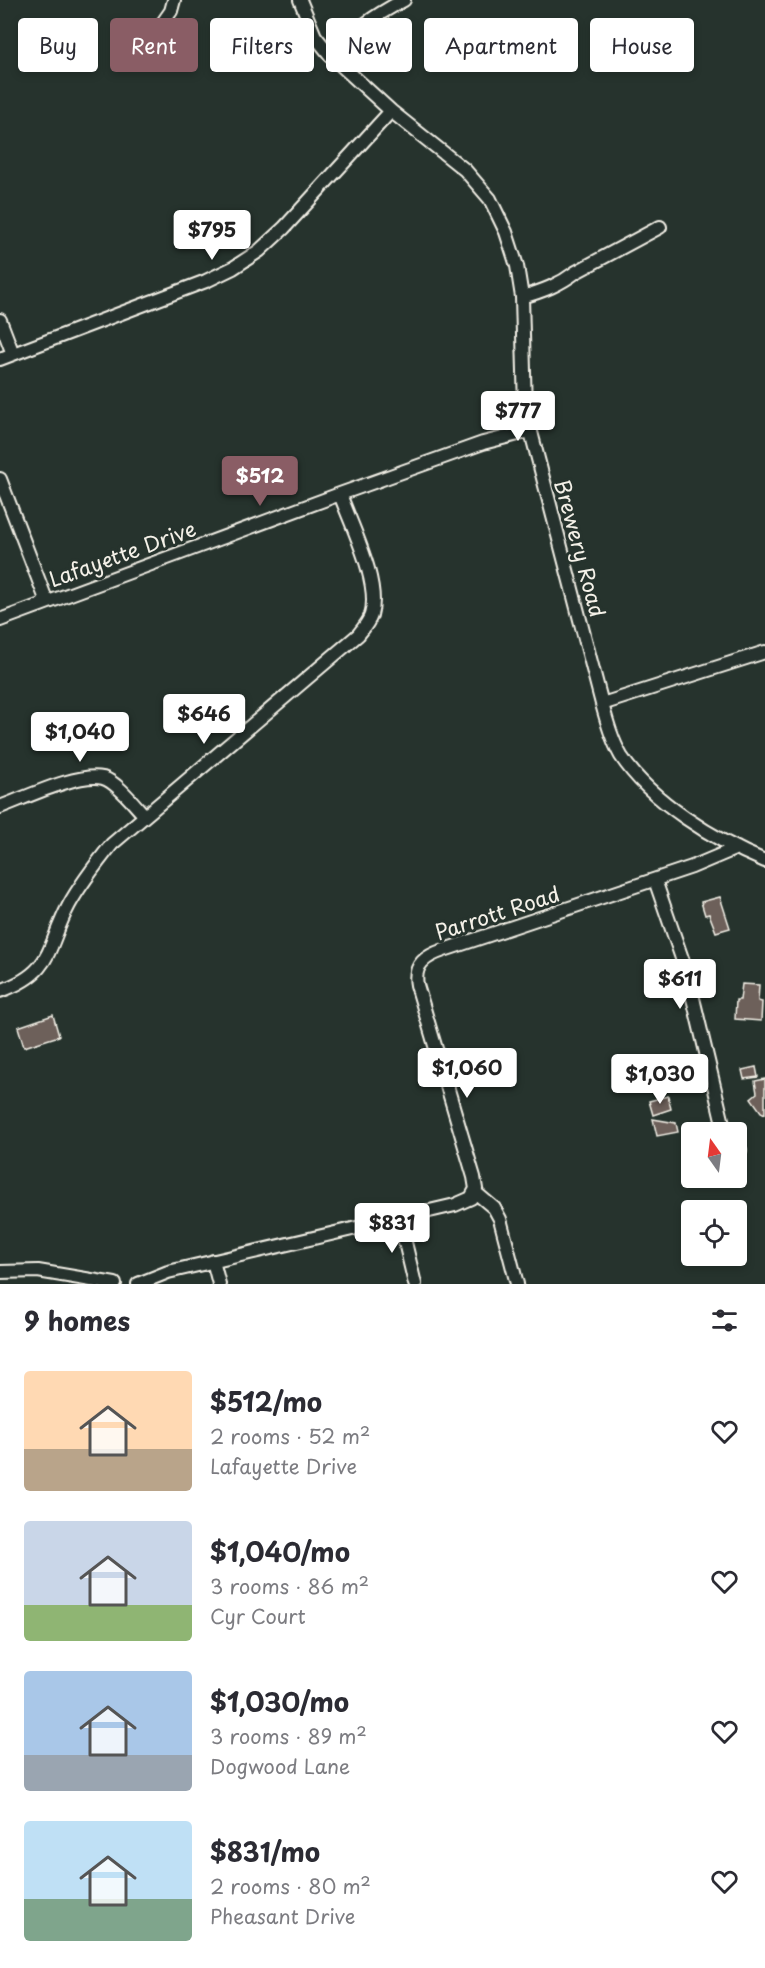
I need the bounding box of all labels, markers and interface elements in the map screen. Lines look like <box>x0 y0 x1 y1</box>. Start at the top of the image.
chip: Buy <box>18 18 98 72</box>
chip: Rent <box>110 18 198 72</box>
chip: Filters <box>210 18 314 72</box>
chip: New <box>326 18 412 72</box>
chip: Apartment <box>424 18 578 72</box>
chip: House <box>590 18 694 72</box>
pin: $795 <box>176 210 248 261</box>
text: $795 <box>188 214 236 244</box>
pin: $777 <box>482 391 554 442</box>
text: $777 <box>495 395 541 425</box>
pin: $512 <box>224 456 296 507</box>
text: $512 <box>236 460 284 490</box>
street label: Brewery Road <box>547 476 615 620</box>
street label: Lafayette Drive <box>44 512 200 594</box>
pin: $646 <box>168 694 240 745</box>
text: $646 <box>177 698 231 728</box>
pin: $1,040 <box>31 712 129 763</box>
text: $1,040 <box>45 716 115 746</box>
street label: Parrott Road <box>430 877 564 947</box>
pin: $611 <box>644 959 716 1010</box>
text: $611 <box>658 963 702 993</box>
pin: $1,060 <box>418 1048 516 1099</box>
text: $1,060 <box>432 1052 502 1082</box>
pin: $1,030 <box>611 1054 709 1105</box>
text: $1,030 <box>625 1058 695 1088</box>
north arrow <box>681 1122 747 1188</box>
map controls <box>681 1122 747 1266</box>
button: locate <box>681 1200 747 1266</box>
pin: $831 <box>356 1203 428 1254</box>
text: $831 <box>369 1207 415 1237</box>
text: 9 homes <box>24 1301 130 1340</box>
icon: filters <box>708 1304 741 1337</box>
text: $512/mo <box>210 1382 322 1421</box>
icon: home <box>72 1395 144 1467</box>
icon: heart <box>708 1415 741 1448</box>
text: 2 rooms · 52 m² <box>210 1421 370 1451</box>
text: Lafayette Drive <box>210 1451 357 1481</box>
text: $1,040/mo <box>210 1532 350 1571</box>
icon: home <box>72 1545 144 1617</box>
icon: heart <box>708 1565 741 1598</box>
text: 3 rooms · 86 m² <box>210 1571 369 1601</box>
text: Cyr Court <box>210 1601 306 1631</box>
text: $1,030/mo <box>210 1682 349 1721</box>
icon: home <box>72 1695 144 1767</box>
icon: heart <box>708 1715 741 1748</box>
text: 3 rooms · 89 m² <box>210 1721 367 1751</box>
text: Dogwood Lane <box>210 1751 350 1781</box>
text: $831/mo <box>210 1832 320 1871</box>
icon: home <box>72 1845 144 1917</box>
icon: heart <box>708 1865 741 1898</box>
text: 2 rooms · 80 m² <box>210 1871 371 1901</box>
text: Pheasant Drive <box>210 1901 355 1931</box>

